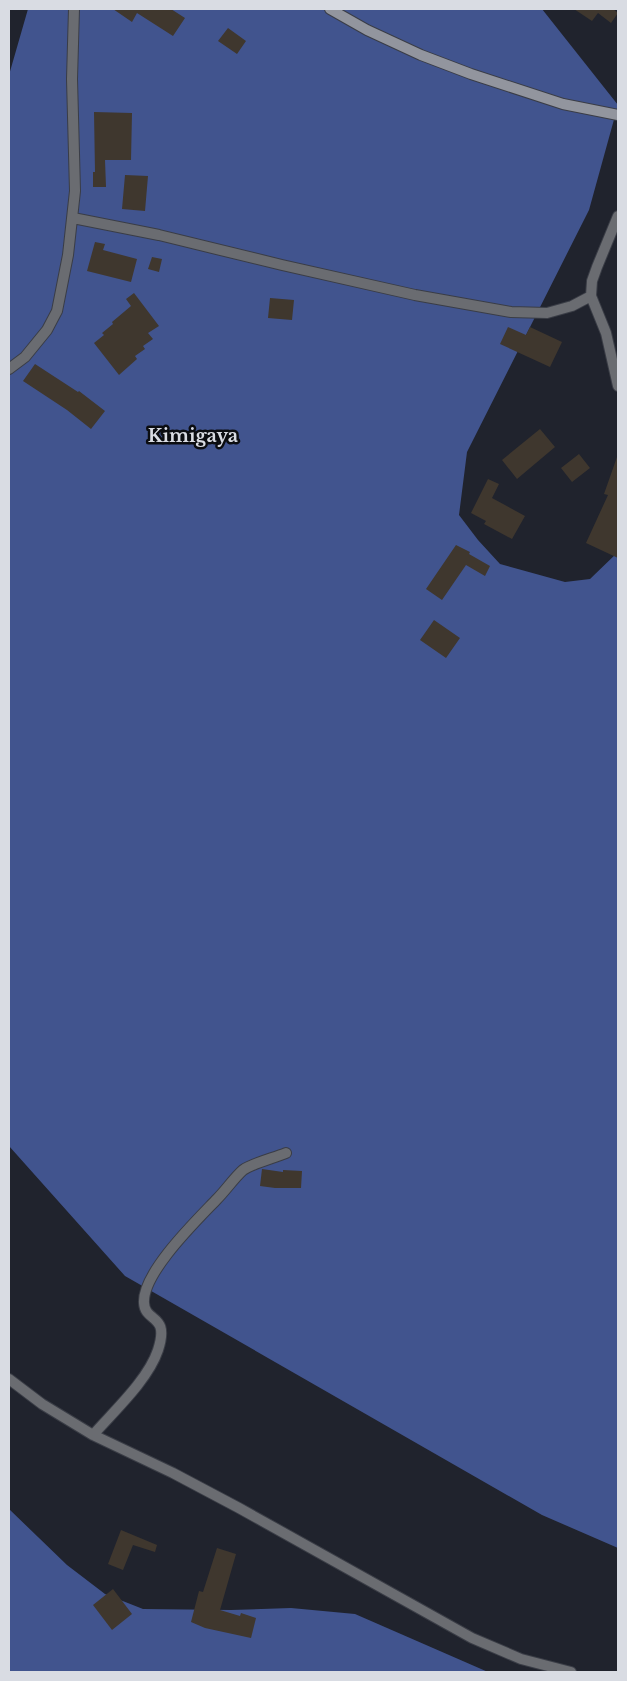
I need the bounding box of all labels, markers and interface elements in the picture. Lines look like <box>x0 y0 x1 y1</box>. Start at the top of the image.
district label: Kimigaya <box>148 425 239 447</box>

